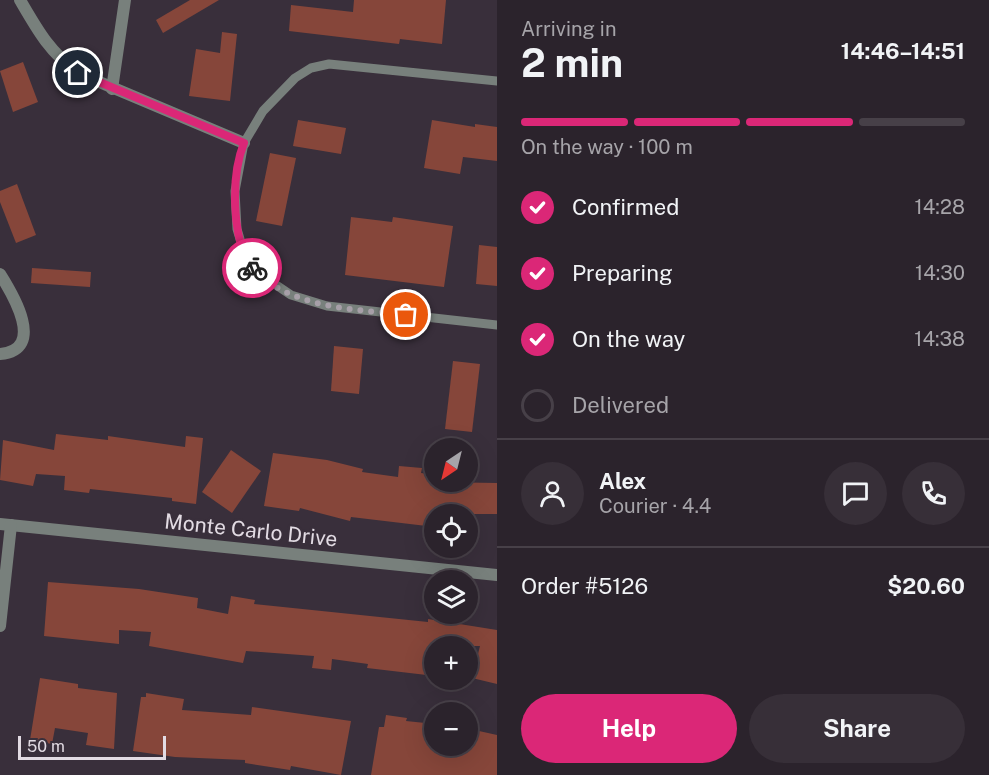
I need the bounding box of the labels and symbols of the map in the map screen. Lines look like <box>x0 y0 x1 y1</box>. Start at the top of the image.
pin <box>52 47 103 98</box>
courier <box>222 238 282 298</box>
pin <box>380 289 431 340</box>
north arrow <box>424 438 478 492</box>
street label: Monte Carlo Drive <box>163 508 339 552</box>
scale bar <box>18 733 166 760</box>

